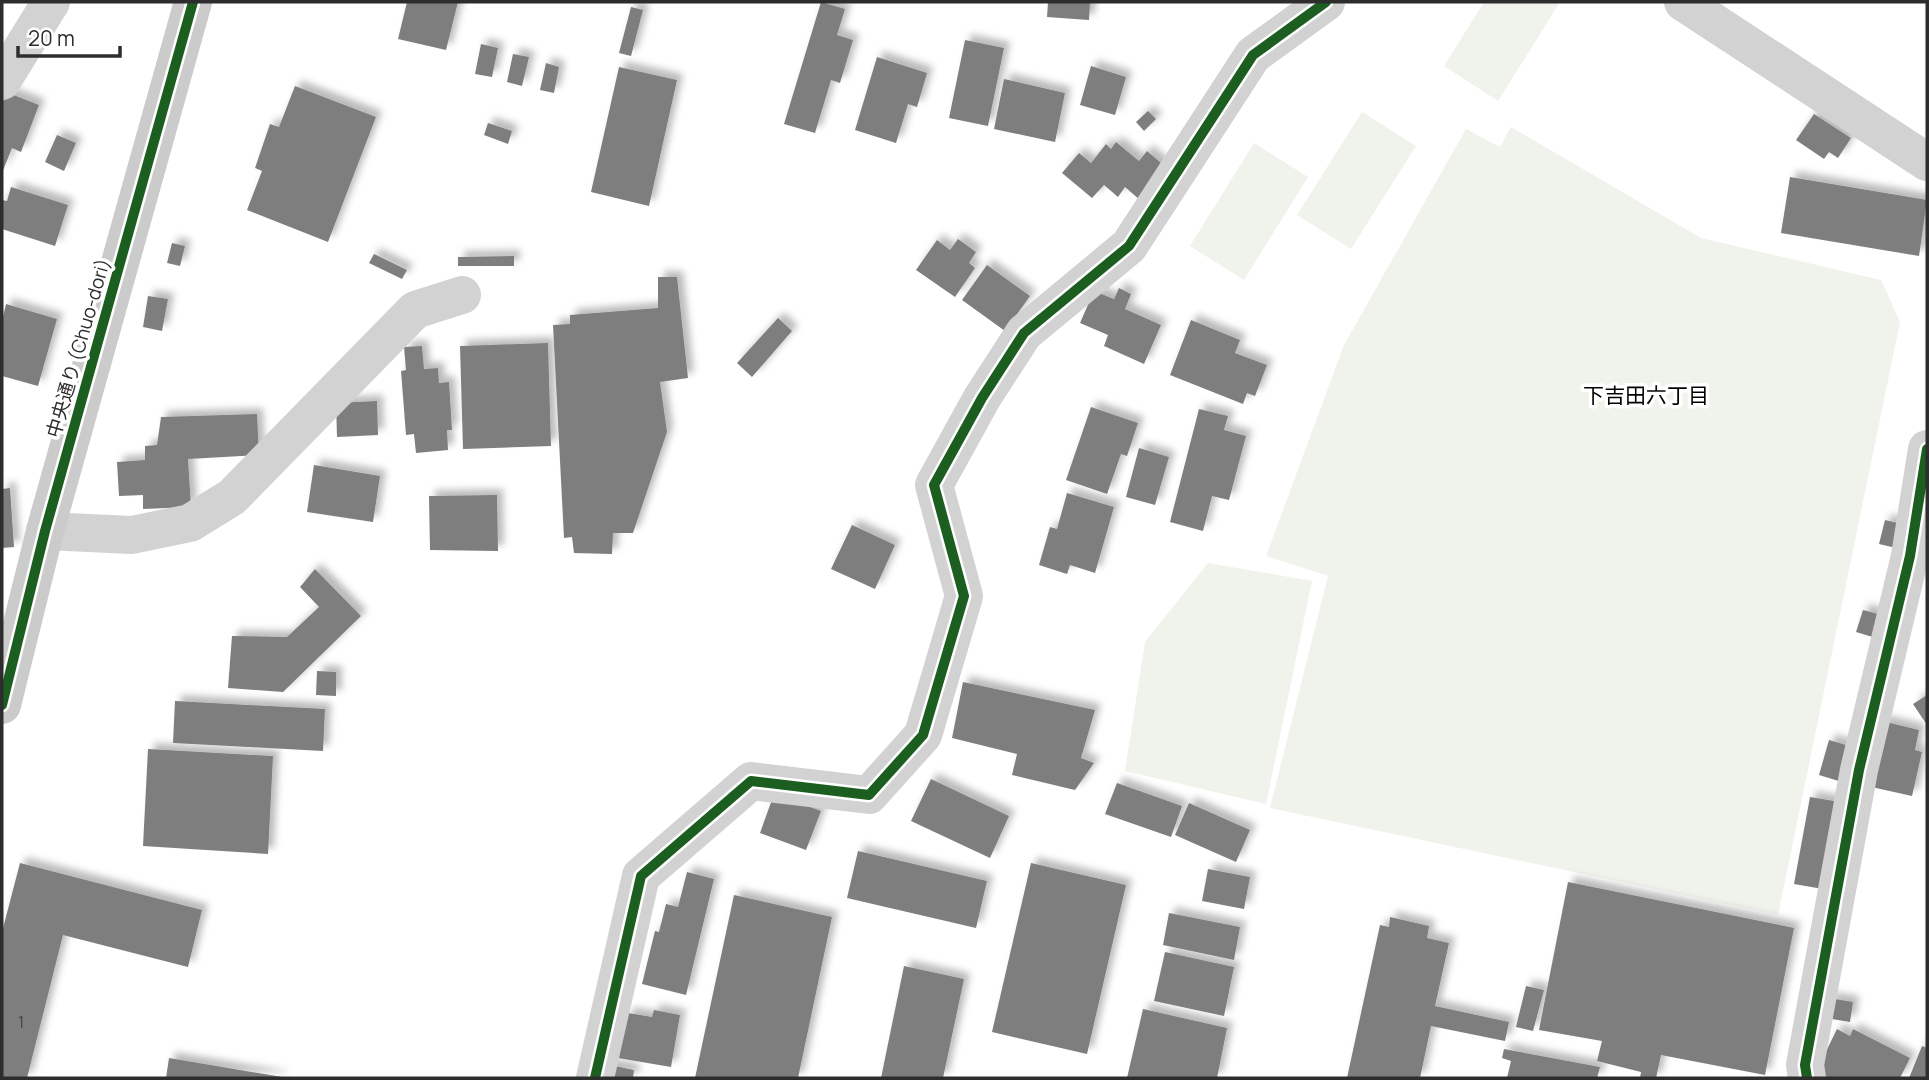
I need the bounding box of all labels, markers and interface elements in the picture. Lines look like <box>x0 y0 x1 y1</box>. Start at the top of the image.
scale bar <box>18 14 119 58</box>
text: 20 m <box>28 24 75 52</box>
street label: 中央通り (Chuo-dori) <box>40 255 116 441</box>
district label: 下吉田六丁目 <box>1583 381 1709 409</box>
house number: 1 <box>18 1011 24 1033</box>

